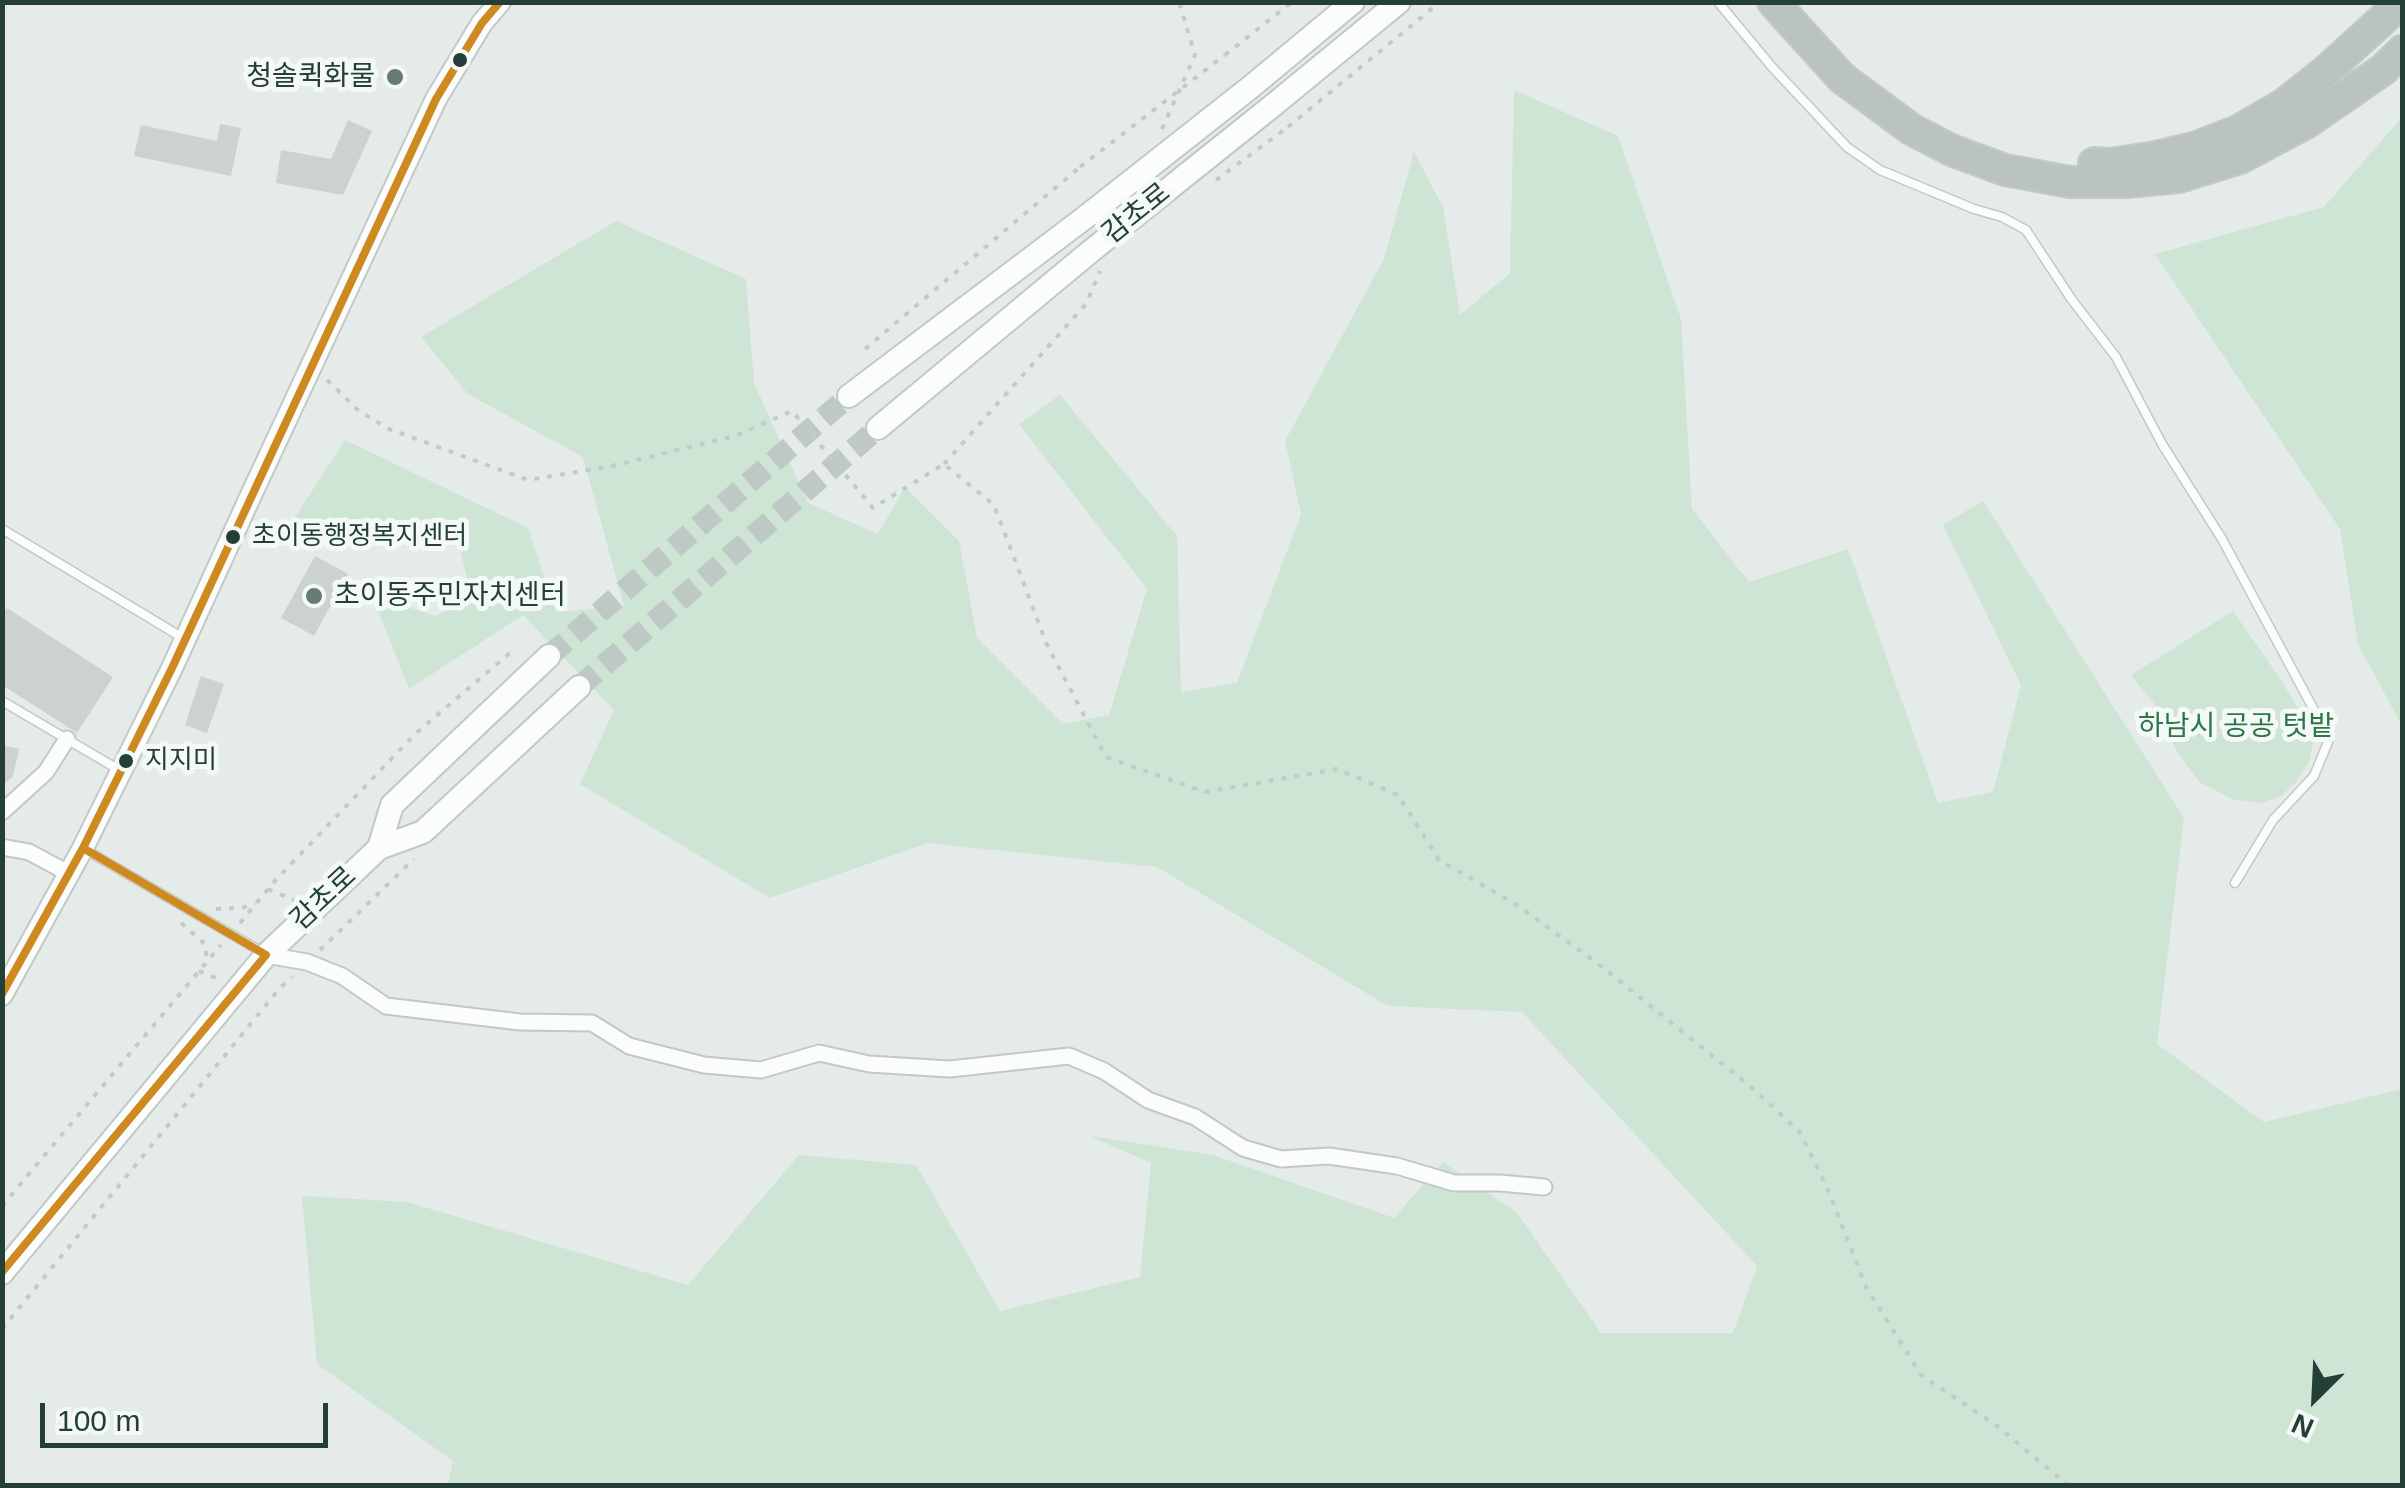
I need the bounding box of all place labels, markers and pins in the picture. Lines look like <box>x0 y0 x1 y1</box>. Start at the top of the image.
unlabelled marker <box>450 50 470 70</box>
place label: 청솔퀵화물 <box>246 60 375 94</box>
marker: 청솔퀵화물 <box>384 66 406 88</box>
place label: 초이동행정복지센터 <box>252 521 467 553</box>
marker: 초이동행정복지센터 <box>223 527 243 547</box>
place label: 초이동주민자치센터 <box>334 579 566 613</box>
marker: 초이동주민자치센터 <box>303 585 325 607</box>
place label: 지지미 <box>145 745 217 777</box>
marker: 지지미 <box>116 751 136 771</box>

